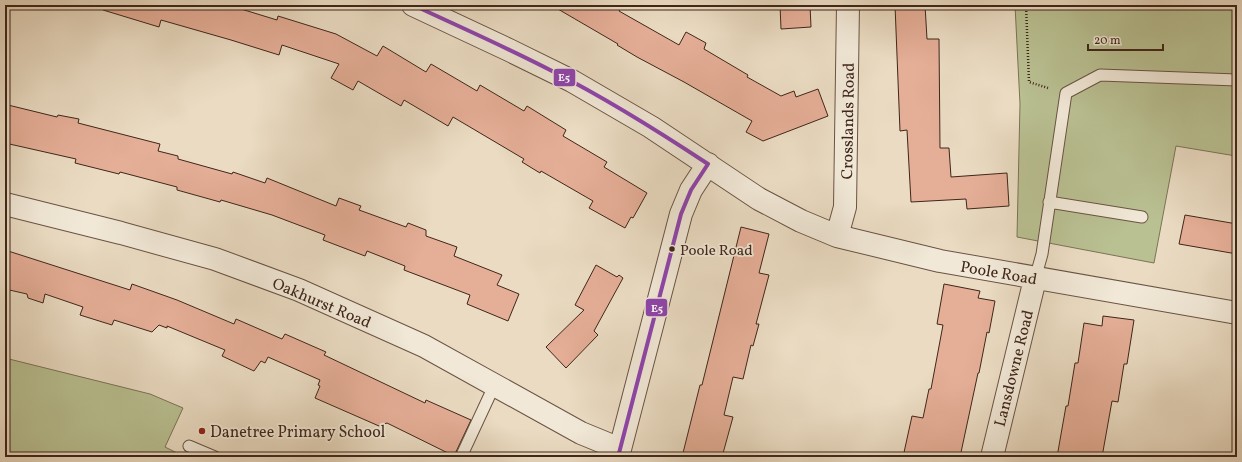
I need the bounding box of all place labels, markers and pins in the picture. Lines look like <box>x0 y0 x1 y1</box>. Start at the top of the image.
place label: Poole Road <box>680 241 753 262</box>
marker: Poole Road <box>667 244 677 254</box>
place label: Danetree Primary School <box>210 422 385 444</box>
marker: Danetree Primary School <box>197 426 207 436</box>

